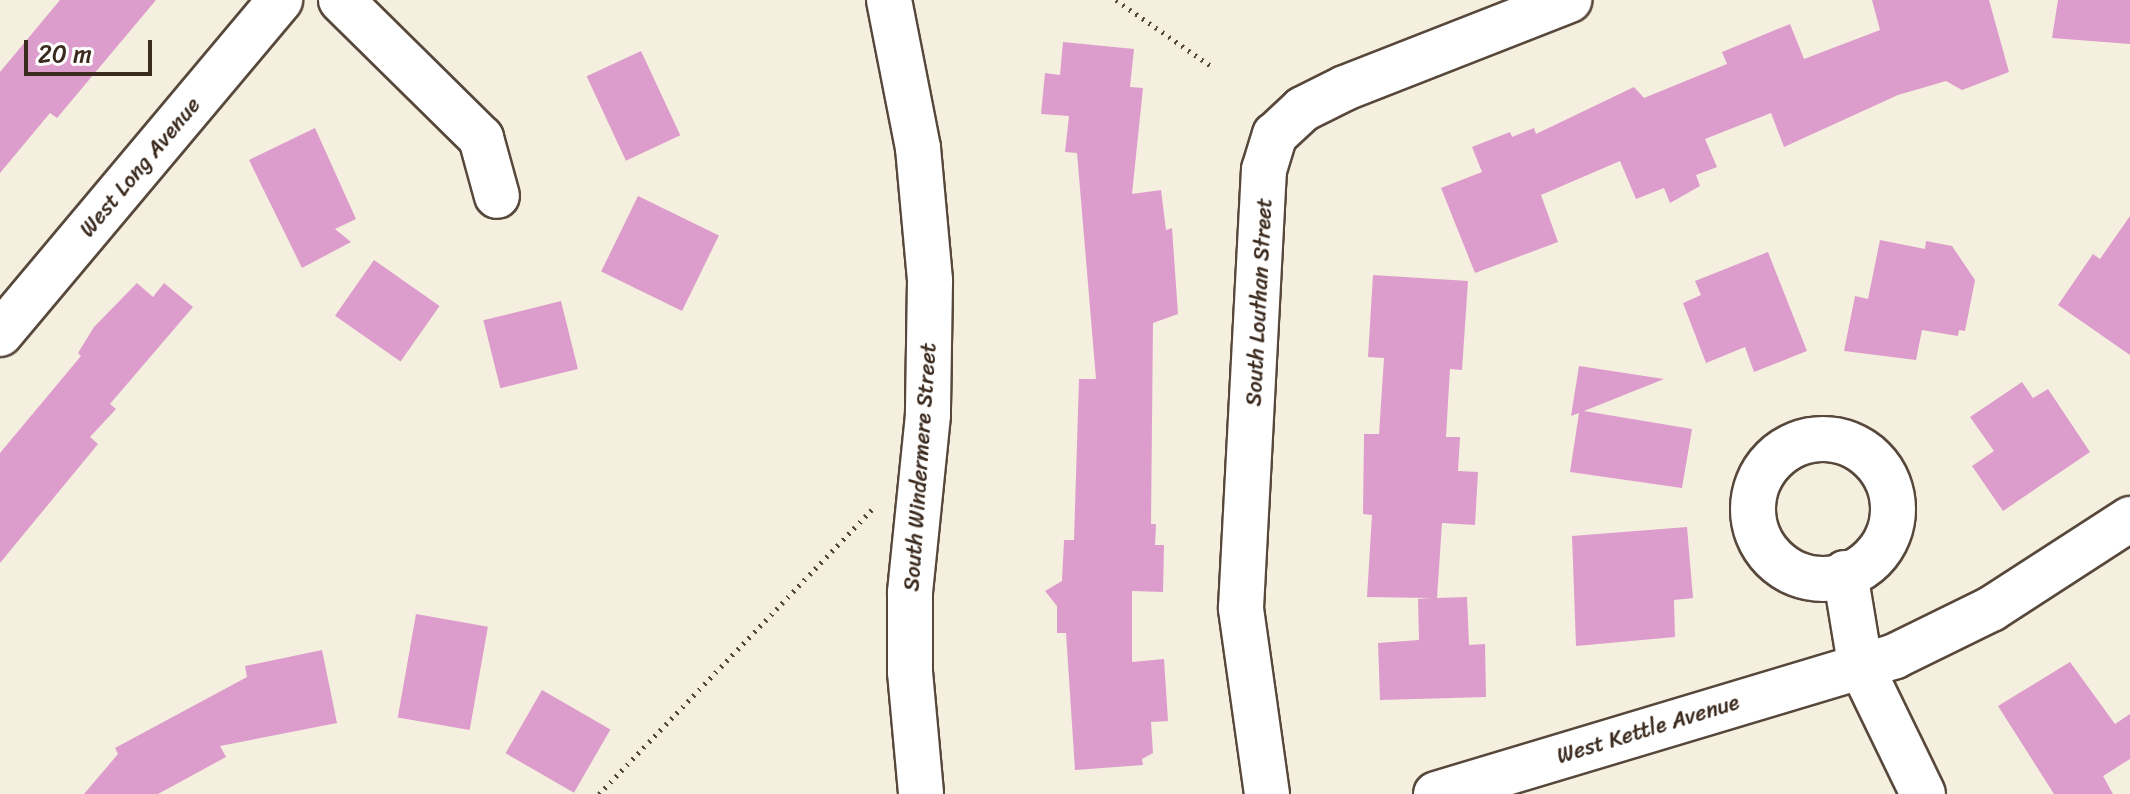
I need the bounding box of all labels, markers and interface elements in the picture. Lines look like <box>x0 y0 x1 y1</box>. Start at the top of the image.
scale bar <box>28 24 156 74</box>
text: 20 m <box>38 33 92 75</box>
street label: West Long Avenue <box>74 92 206 242</box>
street label: South Louthan Street <box>1240 196 1278 408</box>
street label: South Windermere Street <box>898 342 942 592</box>
street label: West Kettle Avenue <box>1553 689 1743 769</box>

